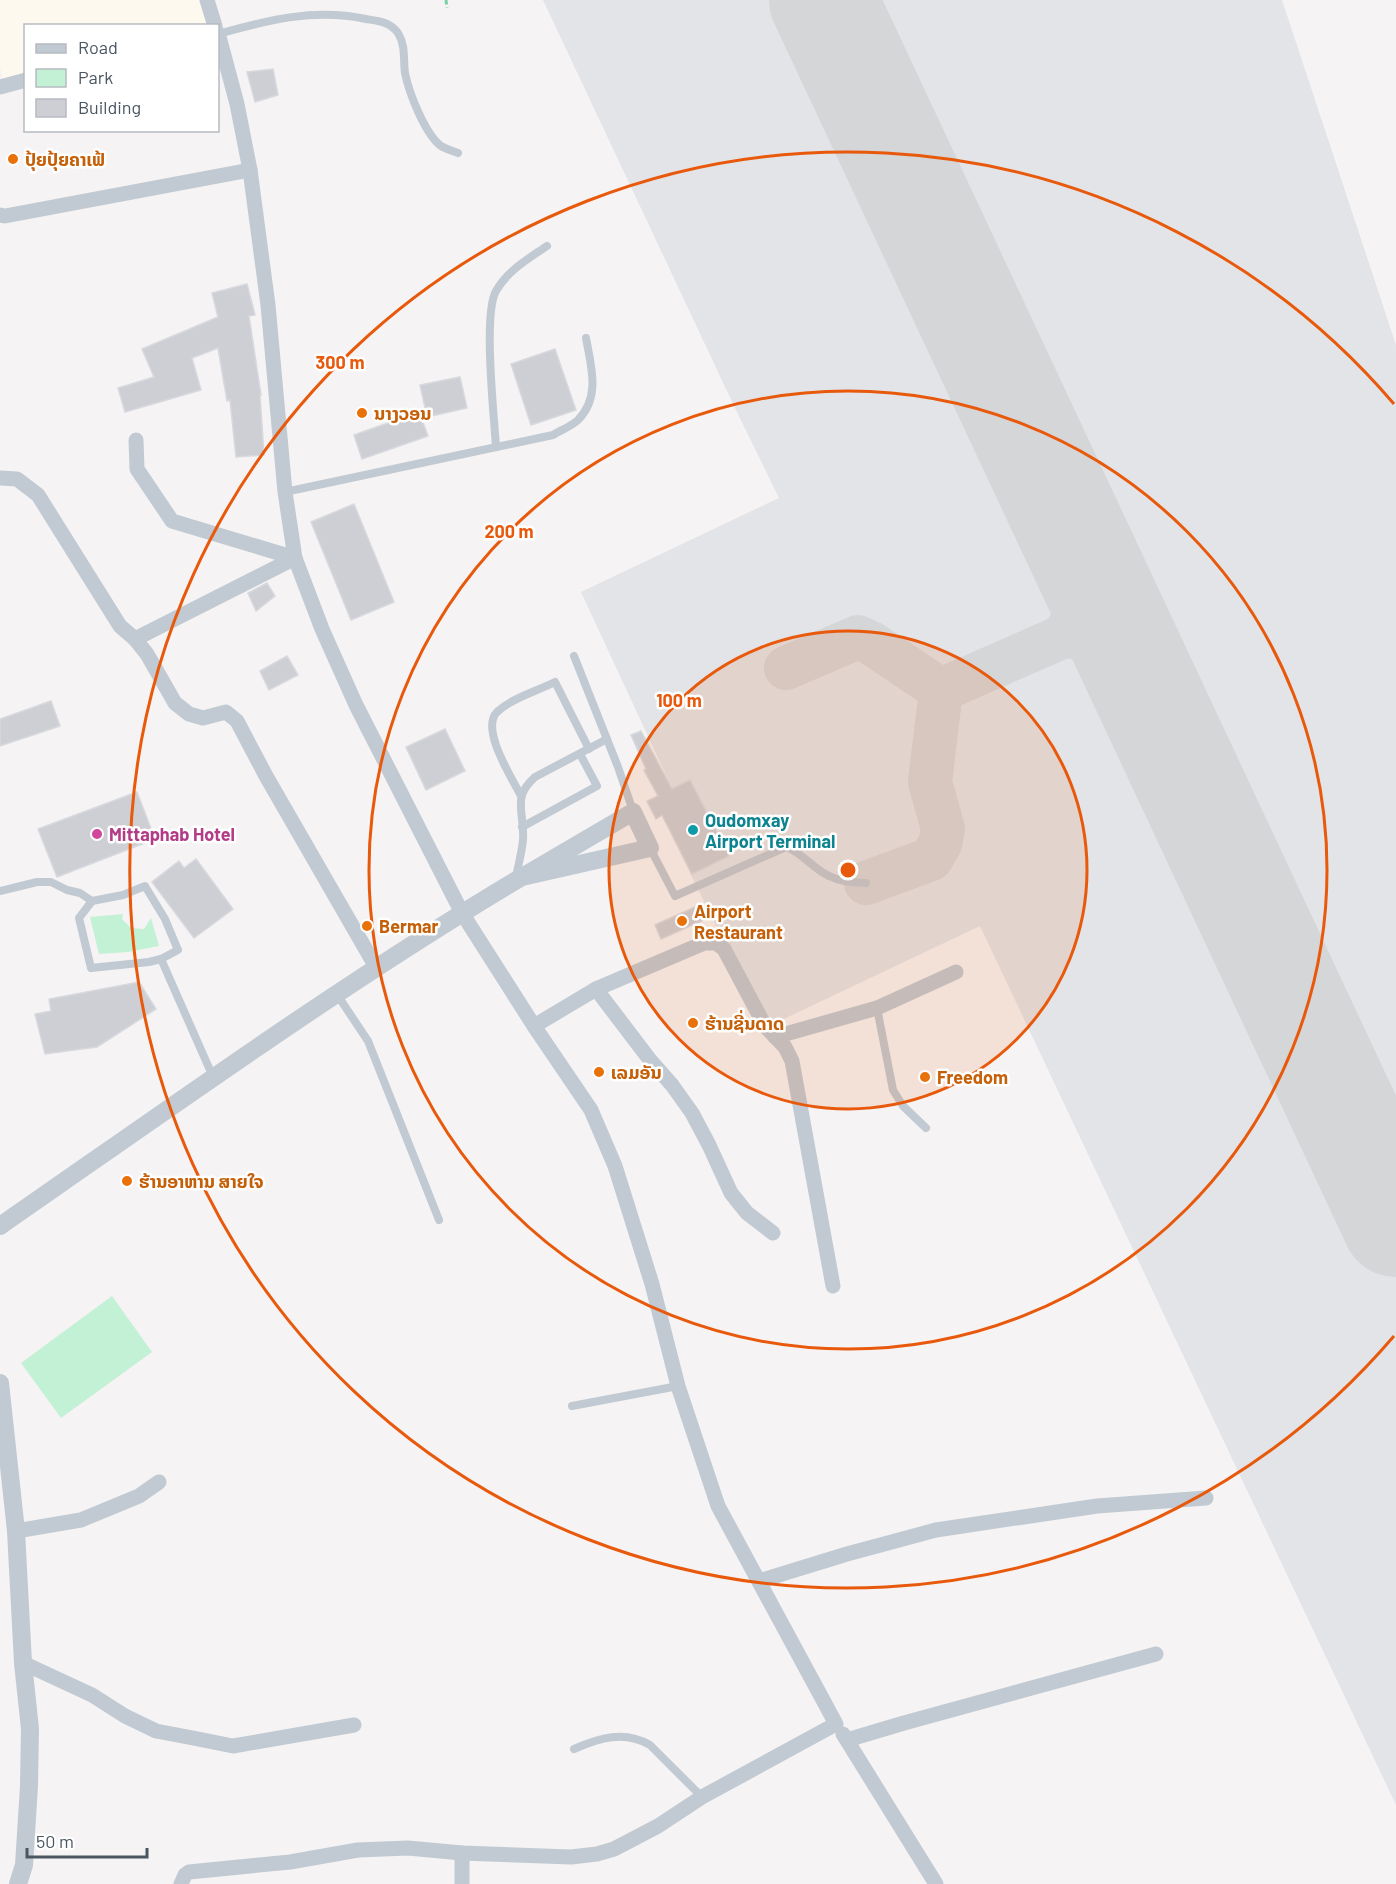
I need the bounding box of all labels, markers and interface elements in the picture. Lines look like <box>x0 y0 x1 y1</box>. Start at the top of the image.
legend <box>24 24 219 132</box>
text: Road <box>78 36 118 58</box>
text: Park <box>78 66 113 88</box>
text: Building <box>78 96 141 118</box>
place label: ປຸ້ຍປຸ້ຍຄາເຟ້ <box>25 148 105 171</box>
marker: ປຸ້ຍປຸ້ຍຄາເຟ້ <box>6 152 20 166</box>
text: 300 m <box>316 351 364 373</box>
place label: ນາງວອນ <box>374 402 431 424</box>
marker: ນາງວອນ <box>355 406 369 420</box>
text: 200 m <box>484 520 534 542</box>
text: 100 m <box>656 689 702 711</box>
place label: Oudomxay Airport Terminal <box>705 809 835 852</box>
place label: Mittaphab Hotel <box>109 823 235 845</box>
marker: Oudomxay Airport Terminal <box>686 823 700 837</box>
marker: Mittaphab Hotel <box>90 827 104 841</box>
centre of rings <box>838 860 858 880</box>
place label: Airport Restaurant <box>694 900 783 943</box>
marker: Airport Restaurant <box>675 914 689 928</box>
place label: Bermar <box>379 915 438 937</box>
marker: Bermar <box>360 919 374 933</box>
place label: ຮ້ານຊີ່ນດາດ <box>705 1010 784 1034</box>
marker: ຮ້ານຊີ່ນດາດ <box>686 1016 700 1030</box>
place label: ເລມອັນ <box>611 1061 662 1083</box>
marker: ເລມອັນ <box>592 1065 606 1079</box>
place label: Freedom <box>937 1066 1008 1088</box>
marker: Freedom <box>918 1070 932 1084</box>
place label: ຮ້ານອາຫານ ສາຍໃຈ <box>139 1170 264 1192</box>
marker: ຮ້ານອາຫານ ສາຍໃຈ <box>120 1174 134 1188</box>
scale bar <box>27 1821 147 1859</box>
text: 50 m <box>36 1830 74 1852</box>

